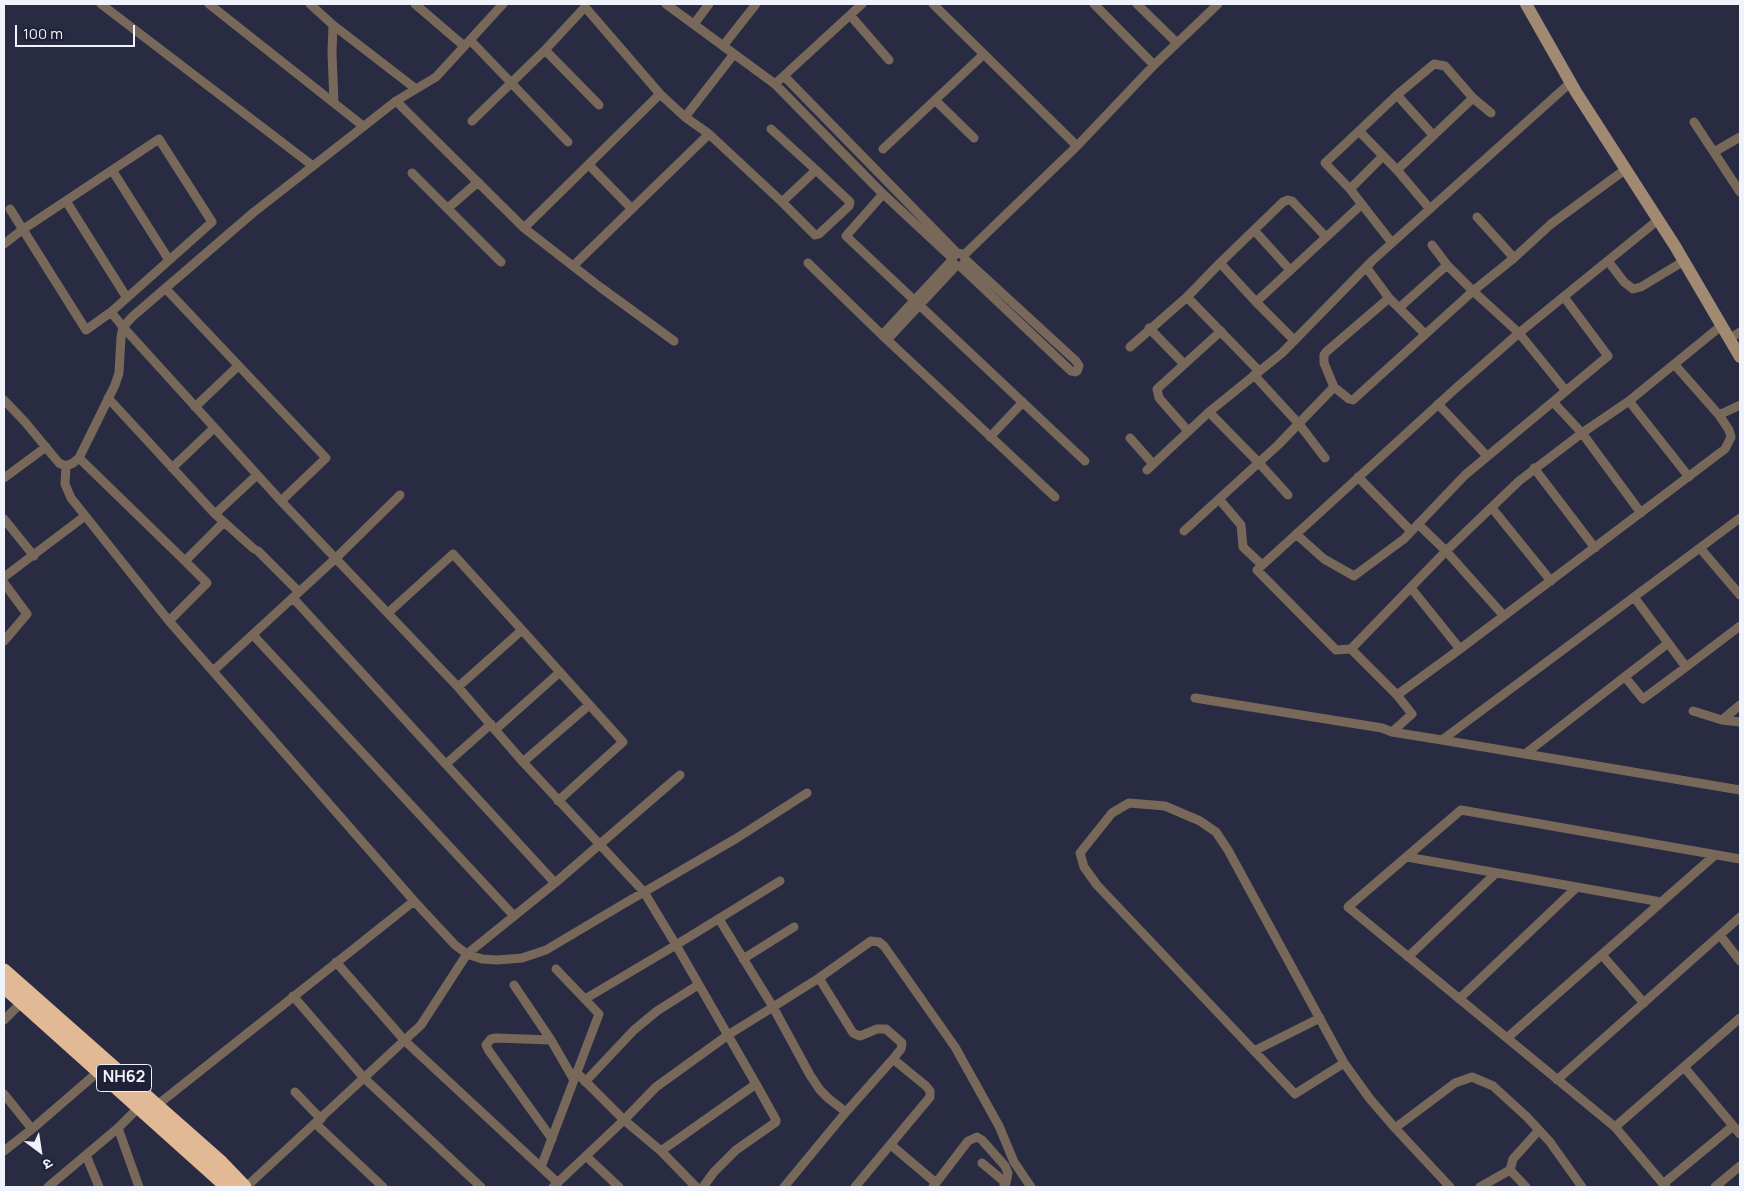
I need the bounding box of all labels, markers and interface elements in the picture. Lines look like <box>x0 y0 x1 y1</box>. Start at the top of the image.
scale bar <box>18 15 138 47</box>
text: 100 m <box>23 23 63 44</box>
road number: NH62 <box>96 1064 152 1092</box>
north arrow <box>15 1126 65 1176</box>
text: उ <box>40 1154 56 1175</box>

